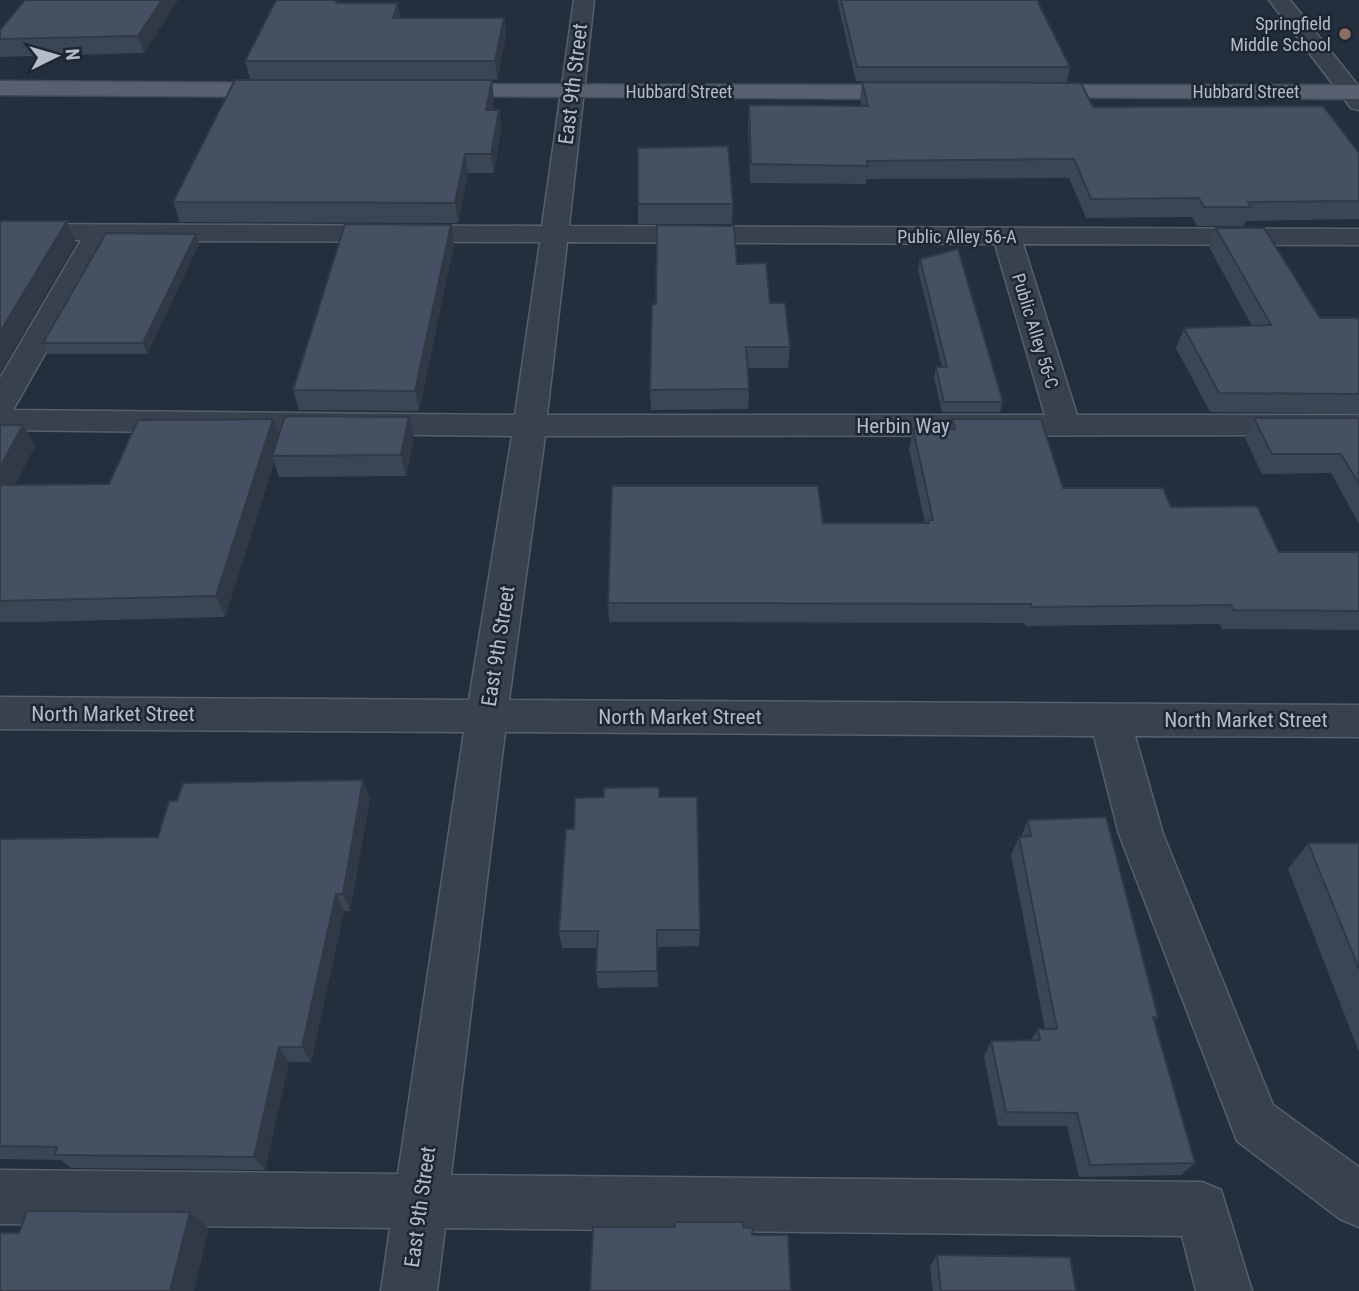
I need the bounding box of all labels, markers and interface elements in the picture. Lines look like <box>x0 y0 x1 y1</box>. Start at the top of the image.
place label: Springfield Middle School <box>1230 13 1331 55</box>
north arrow <box>21 21 91 91</box>
street label: East 9th Street <box>554 22 592 146</box>
marker: Springfield Middle School <box>1337 26 1353 42</box>
text: N <box>60 48 84 61</box>
street label: Hubbard Street <box>626 81 732 102</box>
street label: Hubbard Street <box>1193 81 1299 102</box>
street label: Public Alley 56-A <box>897 226 1017 247</box>
street label: Public Alley 56-C <box>1008 271 1063 391</box>
street label: Herbin Way <box>856 414 950 438</box>
street label: East 9th Street <box>477 584 519 708</box>
street label: North Market Street <box>31 702 195 726</box>
street label: North Market Street <box>598 705 762 729</box>
street label: North Market Street <box>1164 708 1328 732</box>
street label: East 9th Street <box>400 1145 440 1269</box>

